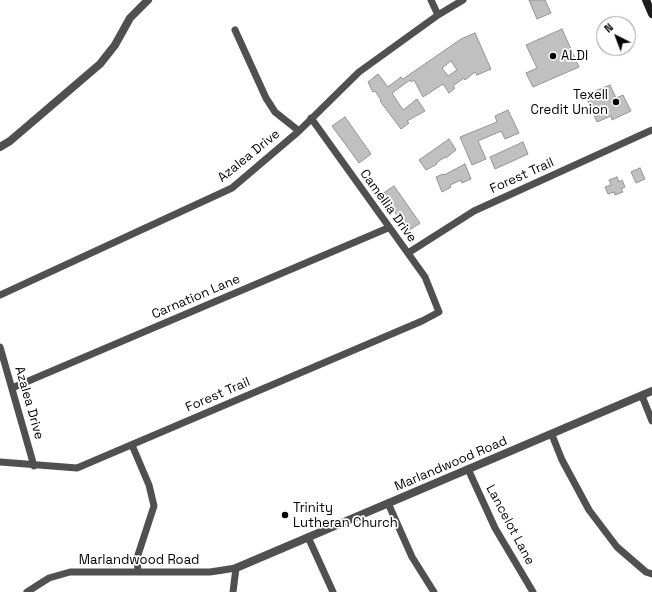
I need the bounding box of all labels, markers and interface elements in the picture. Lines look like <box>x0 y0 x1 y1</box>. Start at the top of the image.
north arrow <box>596 16 636 56</box>
text: N <box>601 20 616 35</box>
place label: ALDI <box>561 48 588 64</box>
marker: ALDI <box>548 51 558 61</box>
place label: Texell Credit Union <box>531 87 608 118</box>
marker: Texell Credit Union <box>611 97 621 107</box>
street label: Azalea Drive <box>215 126 283 186</box>
street label: Forest Trail <box>488 155 556 197</box>
street label: Camellia Drive <box>356 167 420 245</box>
street label: Carnation Lane <box>149 271 243 323</box>
street label: Azalea Drive <box>11 365 47 441</box>
street label: Forest Trail <box>183 374 253 416</box>
street label: Marlandwood Road <box>392 433 510 495</box>
street label: Lancelot Lane <box>482 482 538 568</box>
place label: Trinity Lutheran Church <box>293 500 398 531</box>
marker: Trinity Lutheran Church <box>280 510 290 520</box>
street label: Marlandwood Road <box>79 552 199 568</box>

